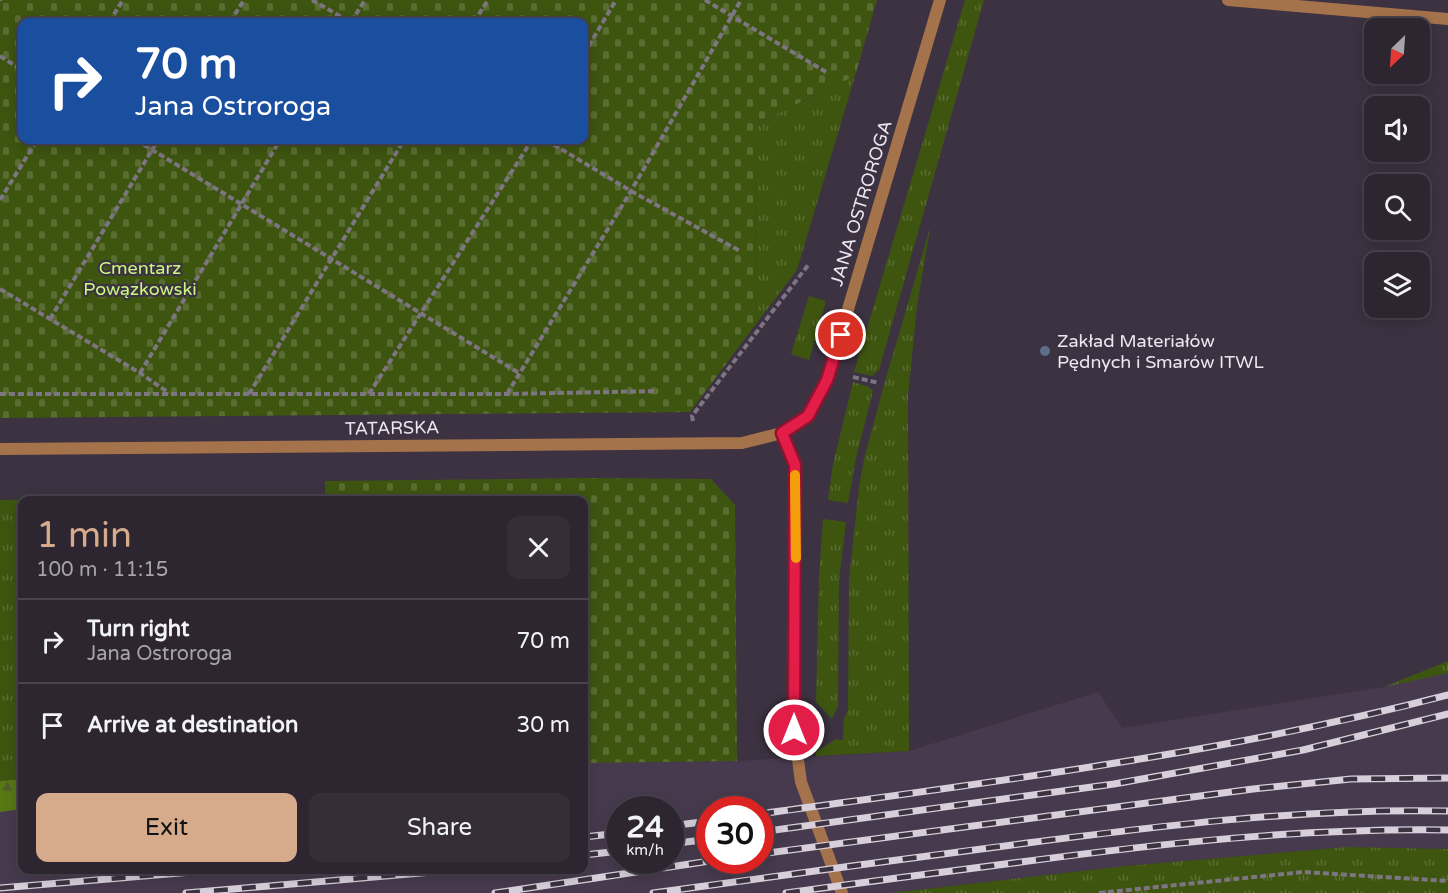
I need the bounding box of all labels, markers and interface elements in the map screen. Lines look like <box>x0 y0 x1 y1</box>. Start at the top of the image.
north arrow <box>1364 18 1430 84</box>
map controls <box>1364 18 1430 318</box>
text: 70 m <box>135 39 237 90</box>
icon: right <box>36 42 114 120</box>
text: Jana Ostroroga <box>135 90 331 123</box>
button: sound <box>1364 96 1430 162</box>
street label: JANA OSTROROGA <box>825 117 897 289</box>
button: search <box>1364 174 1430 240</box>
button: layers <box>1364 252 1430 318</box>
park label: Cmentarz Powązkowski <box>83 257 197 300</box>
pin <box>815 309 866 360</box>
icon: arrive <box>824 318 857 351</box>
place label: Zakład Materiałów Pędnych i Smarów ITWL <box>1057 330 1264 373</box>
marker: Zakład Materiałów Pędnych i Smarów ITWL <box>1038 344 1052 358</box>
street label: TATARSKA <box>345 416 439 440</box>
text: 1 min <box>36 514 132 557</box>
button: close <box>507 516 570 579</box>
text: 100 m · 11:15 <box>36 558 168 582</box>
text: Turn right <box>87 616 189 642</box>
icon: right <box>36 625 69 658</box>
text: 70 m <box>516 628 570 654</box>
text: Jana Ostroroga <box>87 642 232 666</box>
position arrow <box>762 698 826 762</box>
icon: arrive <box>36 709 69 742</box>
text: Arrive at destination <box>87 712 298 738</box>
text: 30 m <box>516 712 570 738</box>
button: Exit <box>36 793 297 862</box>
button: Share <box>309 793 570 862</box>
speed limit sign: 30 <box>696 796 774 874</box>
text: 24 <box>626 809 664 846</box>
text: km/h <box>626 841 664 859</box>

